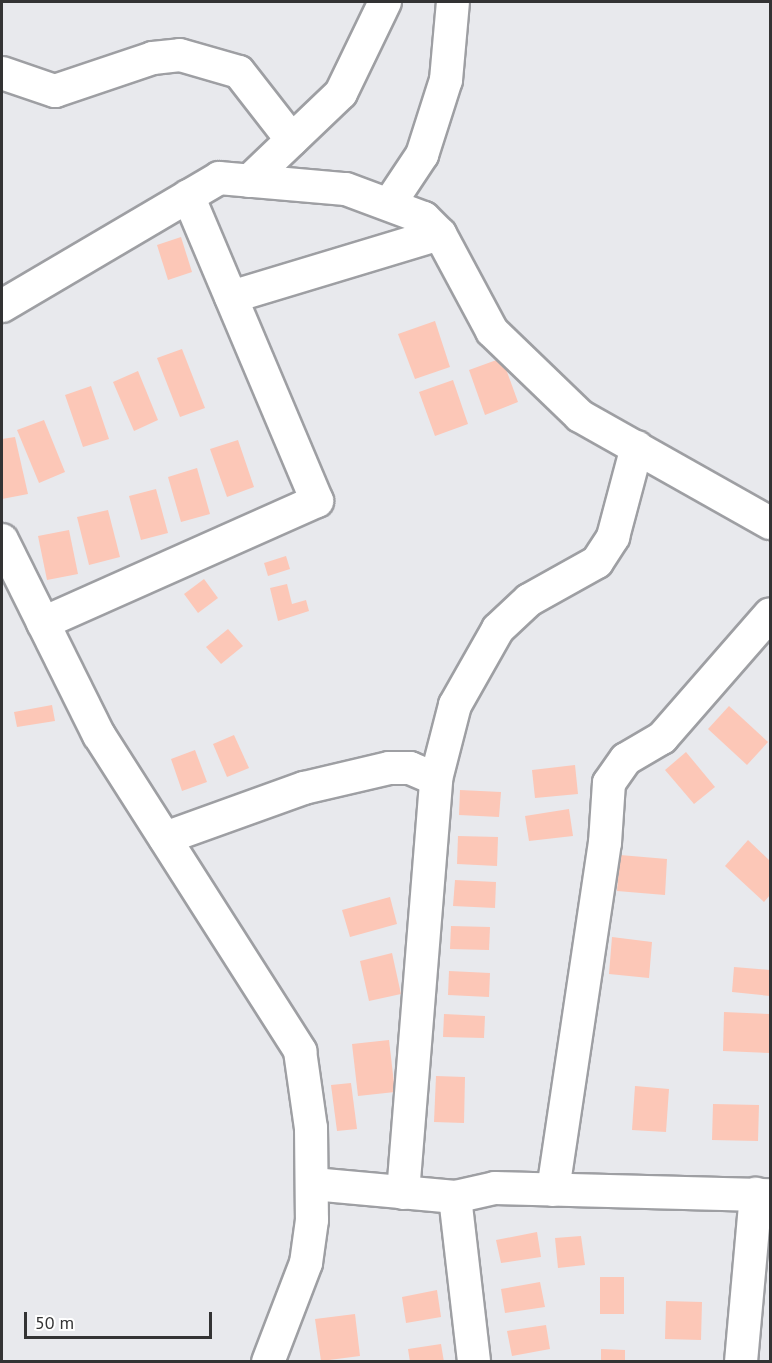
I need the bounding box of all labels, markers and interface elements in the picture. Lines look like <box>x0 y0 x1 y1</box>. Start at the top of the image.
scale bar <box>27 1300 214 1338</box>
text: 50 m <box>35 1311 74 1334</box>

